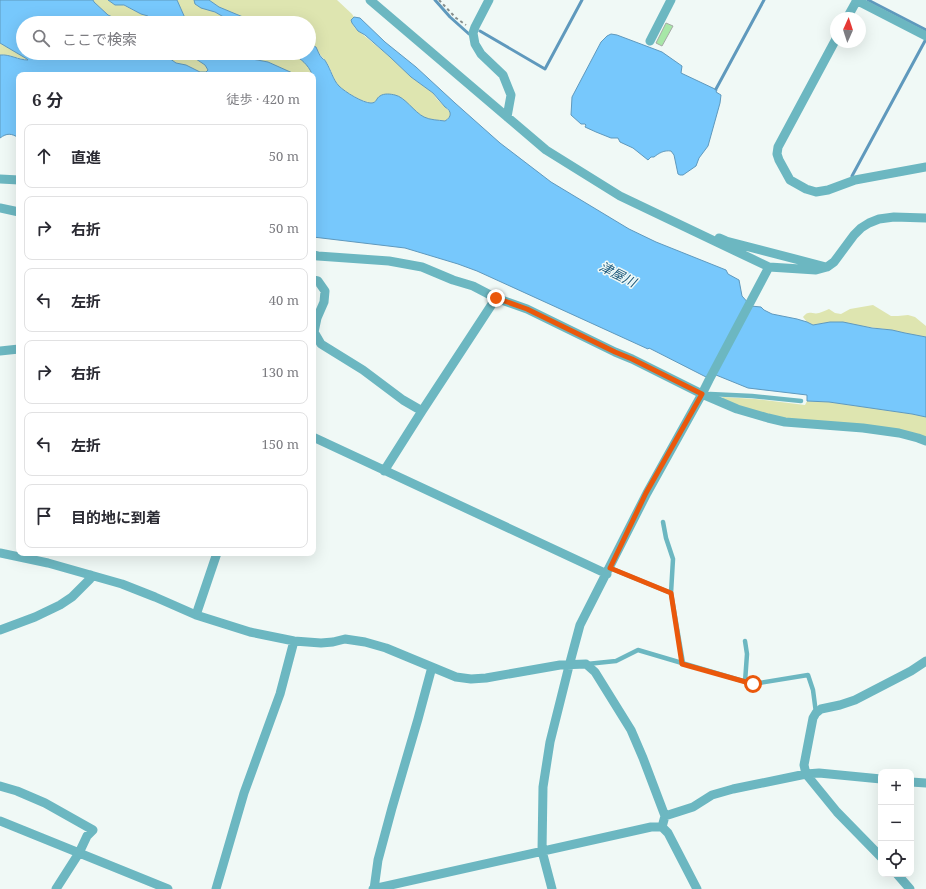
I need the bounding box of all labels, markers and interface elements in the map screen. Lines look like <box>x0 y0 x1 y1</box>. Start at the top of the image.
north arrow <box>830 12 866 48</box>
search box <box>16 16 316 60</box>
icon: search <box>30 27 52 49</box>
text: ここで検索 <box>62 29 137 49</box>
text: 6 分 <box>32 88 63 111</box>
text: 徒歩 · 420 m <box>227 90 300 108</box>
icon: ahead <box>33 145 55 167</box>
text: 直進 <box>71 147 101 167</box>
text: 50 m <box>269 147 299 165</box>
icon: right <box>33 217 55 239</box>
text: 右折 <box>71 219 101 239</box>
text: 50 m <box>269 219 299 237</box>
water label: 津屋川 <box>597 257 641 292</box>
icon: left <box>33 289 55 311</box>
route end <box>487 289 505 307</box>
text: 左折 <box>71 291 101 311</box>
text: 40 m <box>269 291 299 309</box>
icon: right <box>33 361 55 383</box>
text: 右折 <box>71 363 101 383</box>
text: 130 m <box>262 363 299 381</box>
icon: left <box>33 433 55 455</box>
text: 左折 <box>71 435 101 455</box>
text: 150 m <box>262 435 299 453</box>
icon: arrive <box>33 505 55 527</box>
text: 目的地に到着 <box>71 507 161 527</box>
route start <box>744 675 762 693</box>
map controls <box>878 769 914 877</box>
button: + <box>878 769 914 805</box>
button: − <box>878 805 914 841</box>
button: locate <box>878 841 914 877</box>

